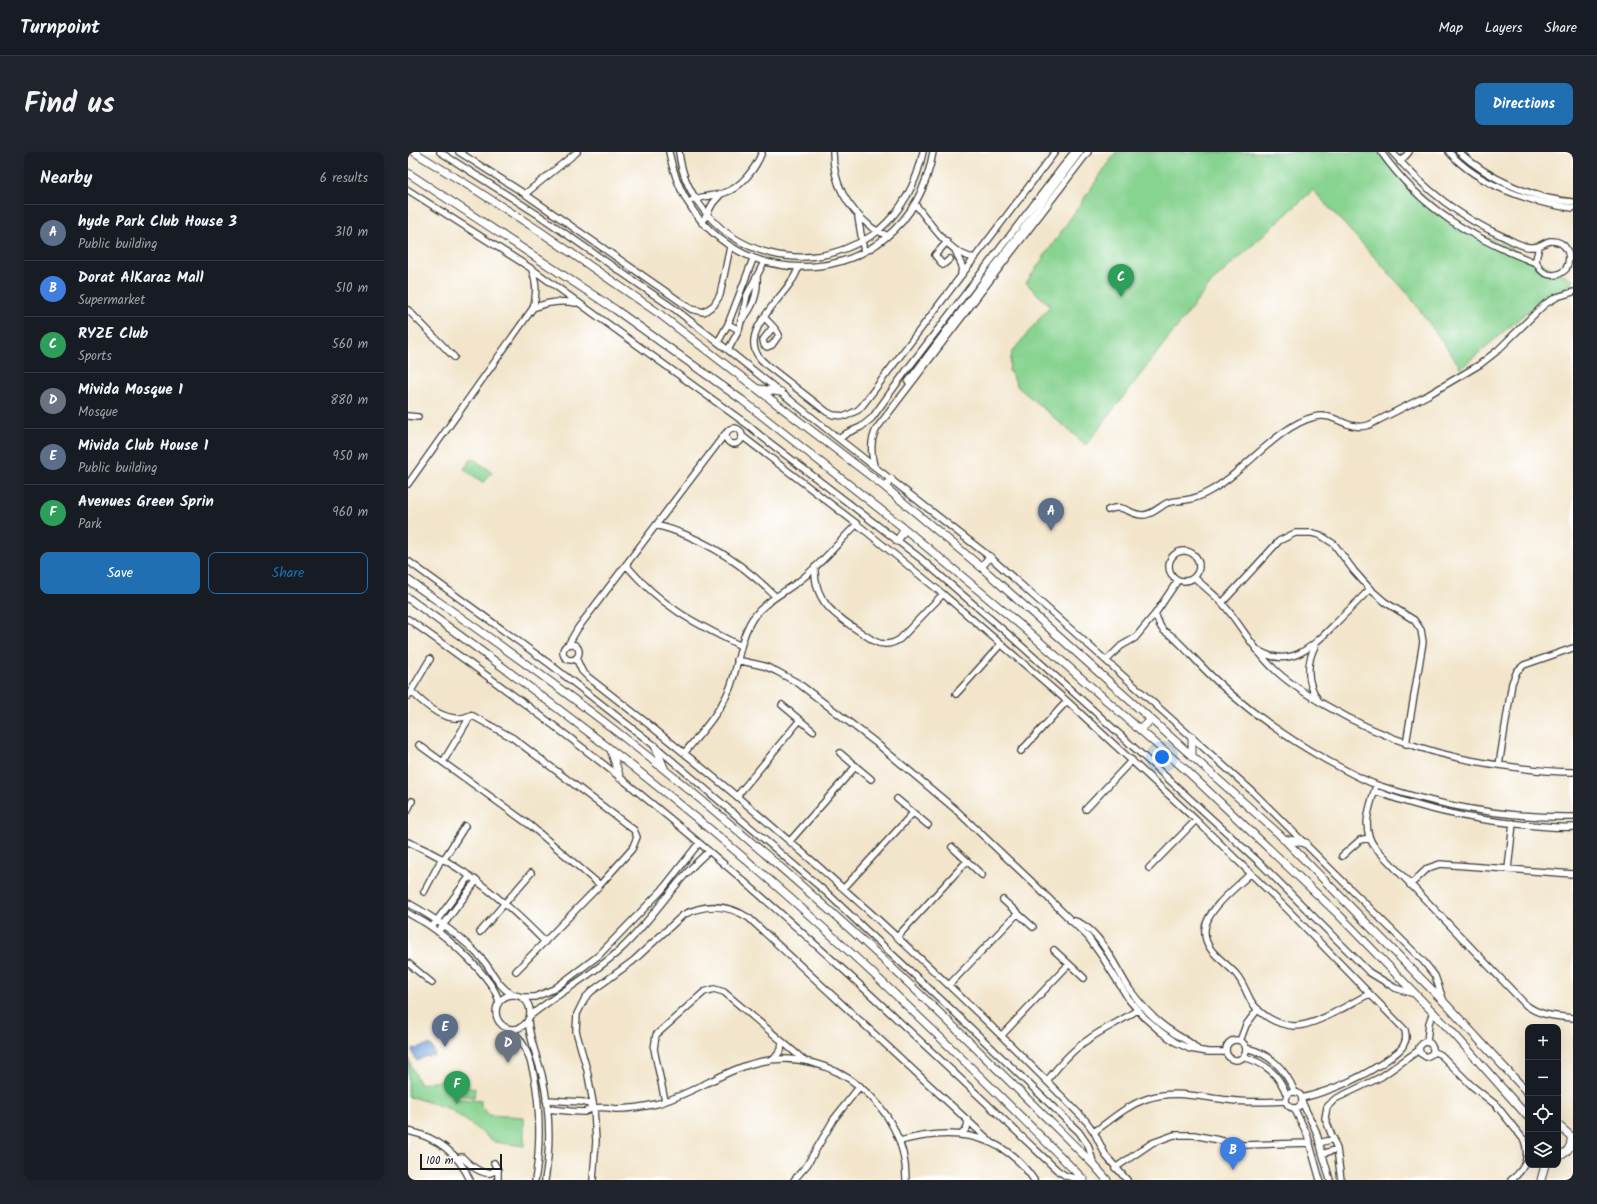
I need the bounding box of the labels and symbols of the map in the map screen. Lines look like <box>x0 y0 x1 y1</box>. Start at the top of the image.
pin: C <box>1108 264 1134 297</box>
pin: A <box>1038 498 1064 531</box>
your location <box>1152 747 1172 767</box>
pin: E <box>432 1014 458 1047</box>
pin: D <box>495 1030 521 1063</box>
pin: F <box>444 1071 470 1104</box>
pin: B <box>1220 1137 1246 1170</box>
scale bar <box>420 1152 502 1171</box>

